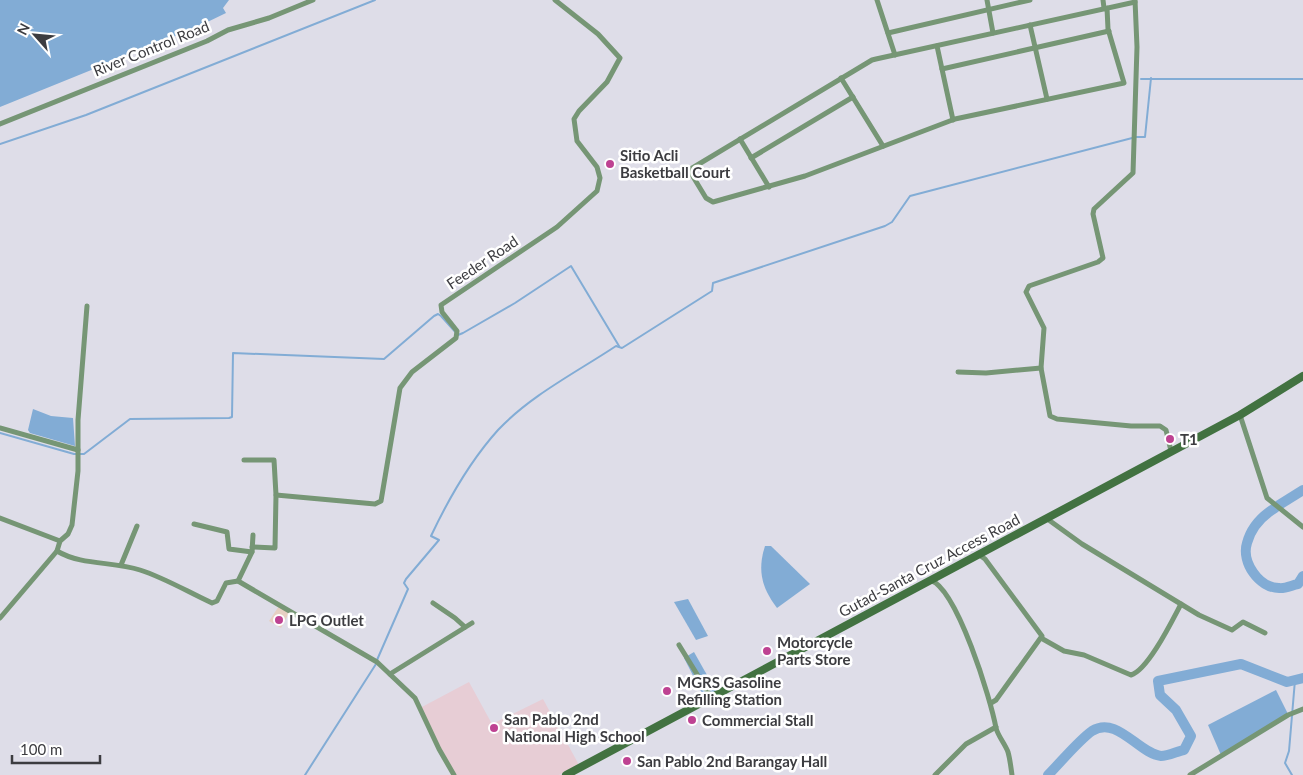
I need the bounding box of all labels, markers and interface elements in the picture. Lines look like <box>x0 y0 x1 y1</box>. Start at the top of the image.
north arrow <box>10 10 60 60</box>
street label: River Control Road <box>90 16 212 80</box>
text: N <box>13 20 33 38</box>
place label: Sitio Acli Basketball Court <box>620 146 731 181</box>
marker: Sitio Acli Basketball Court <box>604 158 616 170</box>
street label: Feeder Road <box>443 232 521 292</box>
place label: T1 <box>1180 430 1198 448</box>
marker: T1 <box>1164 433 1176 445</box>
street label: Gutad-Santa Cruz Access Road <box>835 510 1023 620</box>
place label: LPG Outlet <box>289 611 364 629</box>
marker: LPG Outlet <box>273 614 285 626</box>
place label: Motorcycle Parts Store <box>777 633 853 668</box>
marker: Motorcycle Parts Store <box>761 645 773 657</box>
place label: MGRS Gasoline Refilling Station <box>677 673 782 708</box>
marker: MGRS Gasoline Refilling Station <box>661 685 673 697</box>
place label: San Pablo 2nd National High School <box>504 710 645 745</box>
place label: Commercial Stall <box>702 711 813 729</box>
marker: Commercial Stall <box>686 714 698 726</box>
marker: San Pablo 2nd National High School <box>488 722 500 734</box>
scale bar <box>12 732 100 764</box>
text: 100 m <box>20 740 62 758</box>
place label: San Pablo 2nd Barangay Hall <box>637 752 827 770</box>
marker: San Pablo 2nd Barangay Hall <box>621 755 633 767</box>

